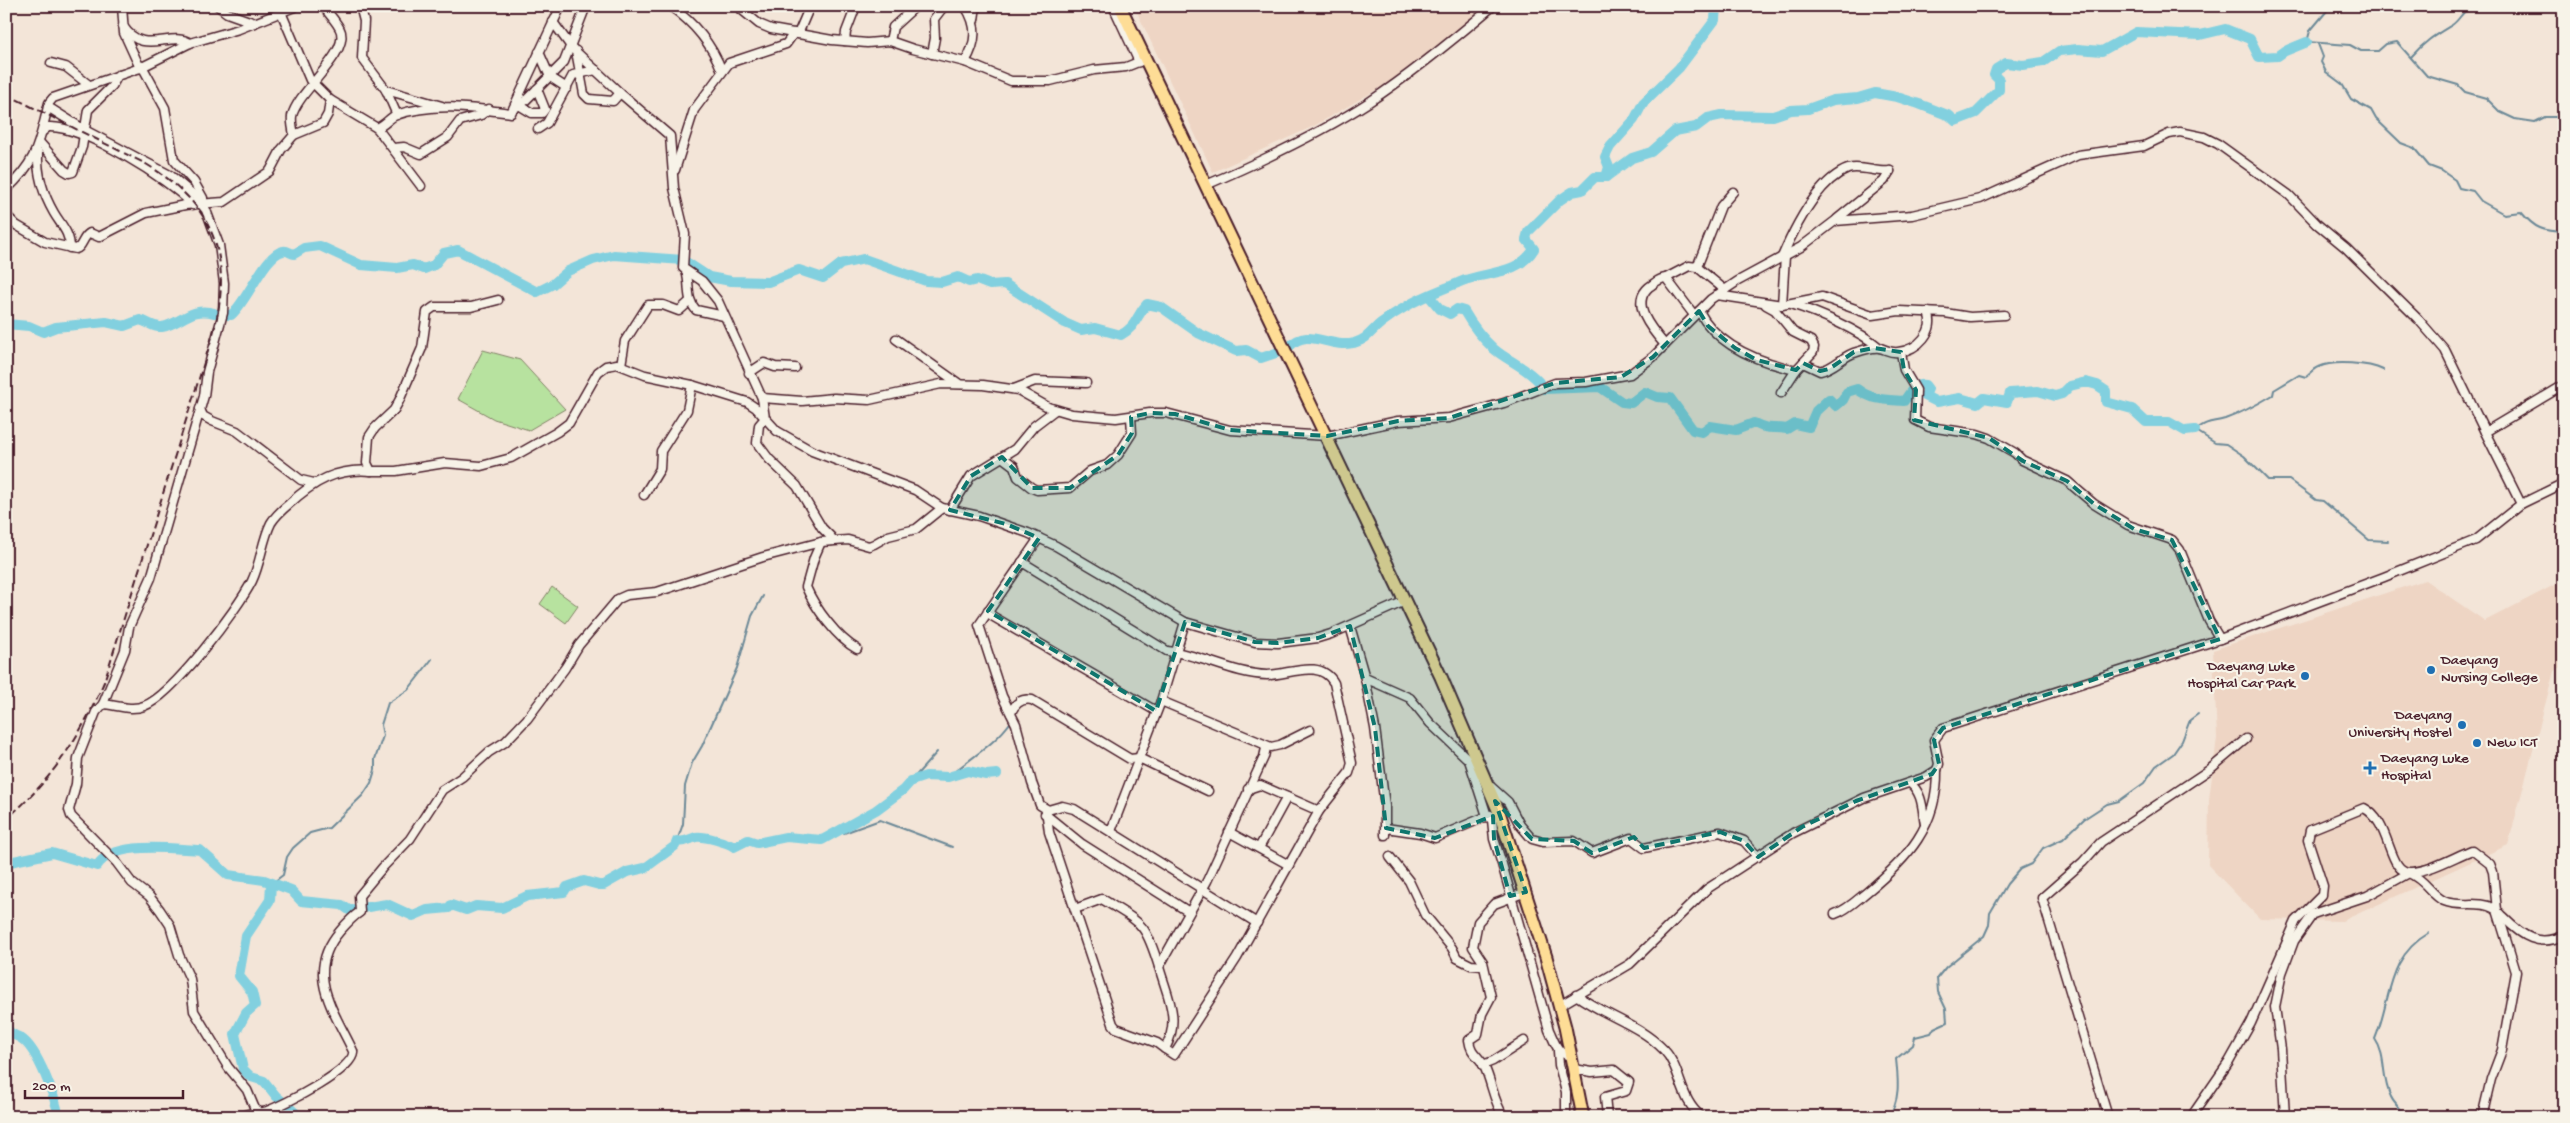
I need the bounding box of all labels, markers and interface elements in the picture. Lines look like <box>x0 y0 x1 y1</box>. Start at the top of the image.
place label: Daeyang Nursing College <box>2440 652 2538 687</box>
place label: Daeyang Luke Hospital Car Park <box>2187 658 2296 693</box>
marker: Daeyang Nursing College <box>2425 664 2437 676</box>
marker: Daeyang Luke Hospital Car Park <box>2299 670 2311 682</box>
place label: Daeyang University Hostel <box>2348 707 2452 742</box>
marker: Daeyang University Hostel <box>2456 719 2468 731</box>
place label: New ICT <box>2487 734 2538 752</box>
marker: New ICT <box>2471 737 2483 749</box>
place label: Daeyang Luke Hospital <box>2380 750 2469 785</box>
marker: Daeyang Luke Hospital <box>2363 761 2377 775</box>
scale bar <box>25 1068 182 1100</box>
text: 200 m <box>32 1078 71 1096</box>

